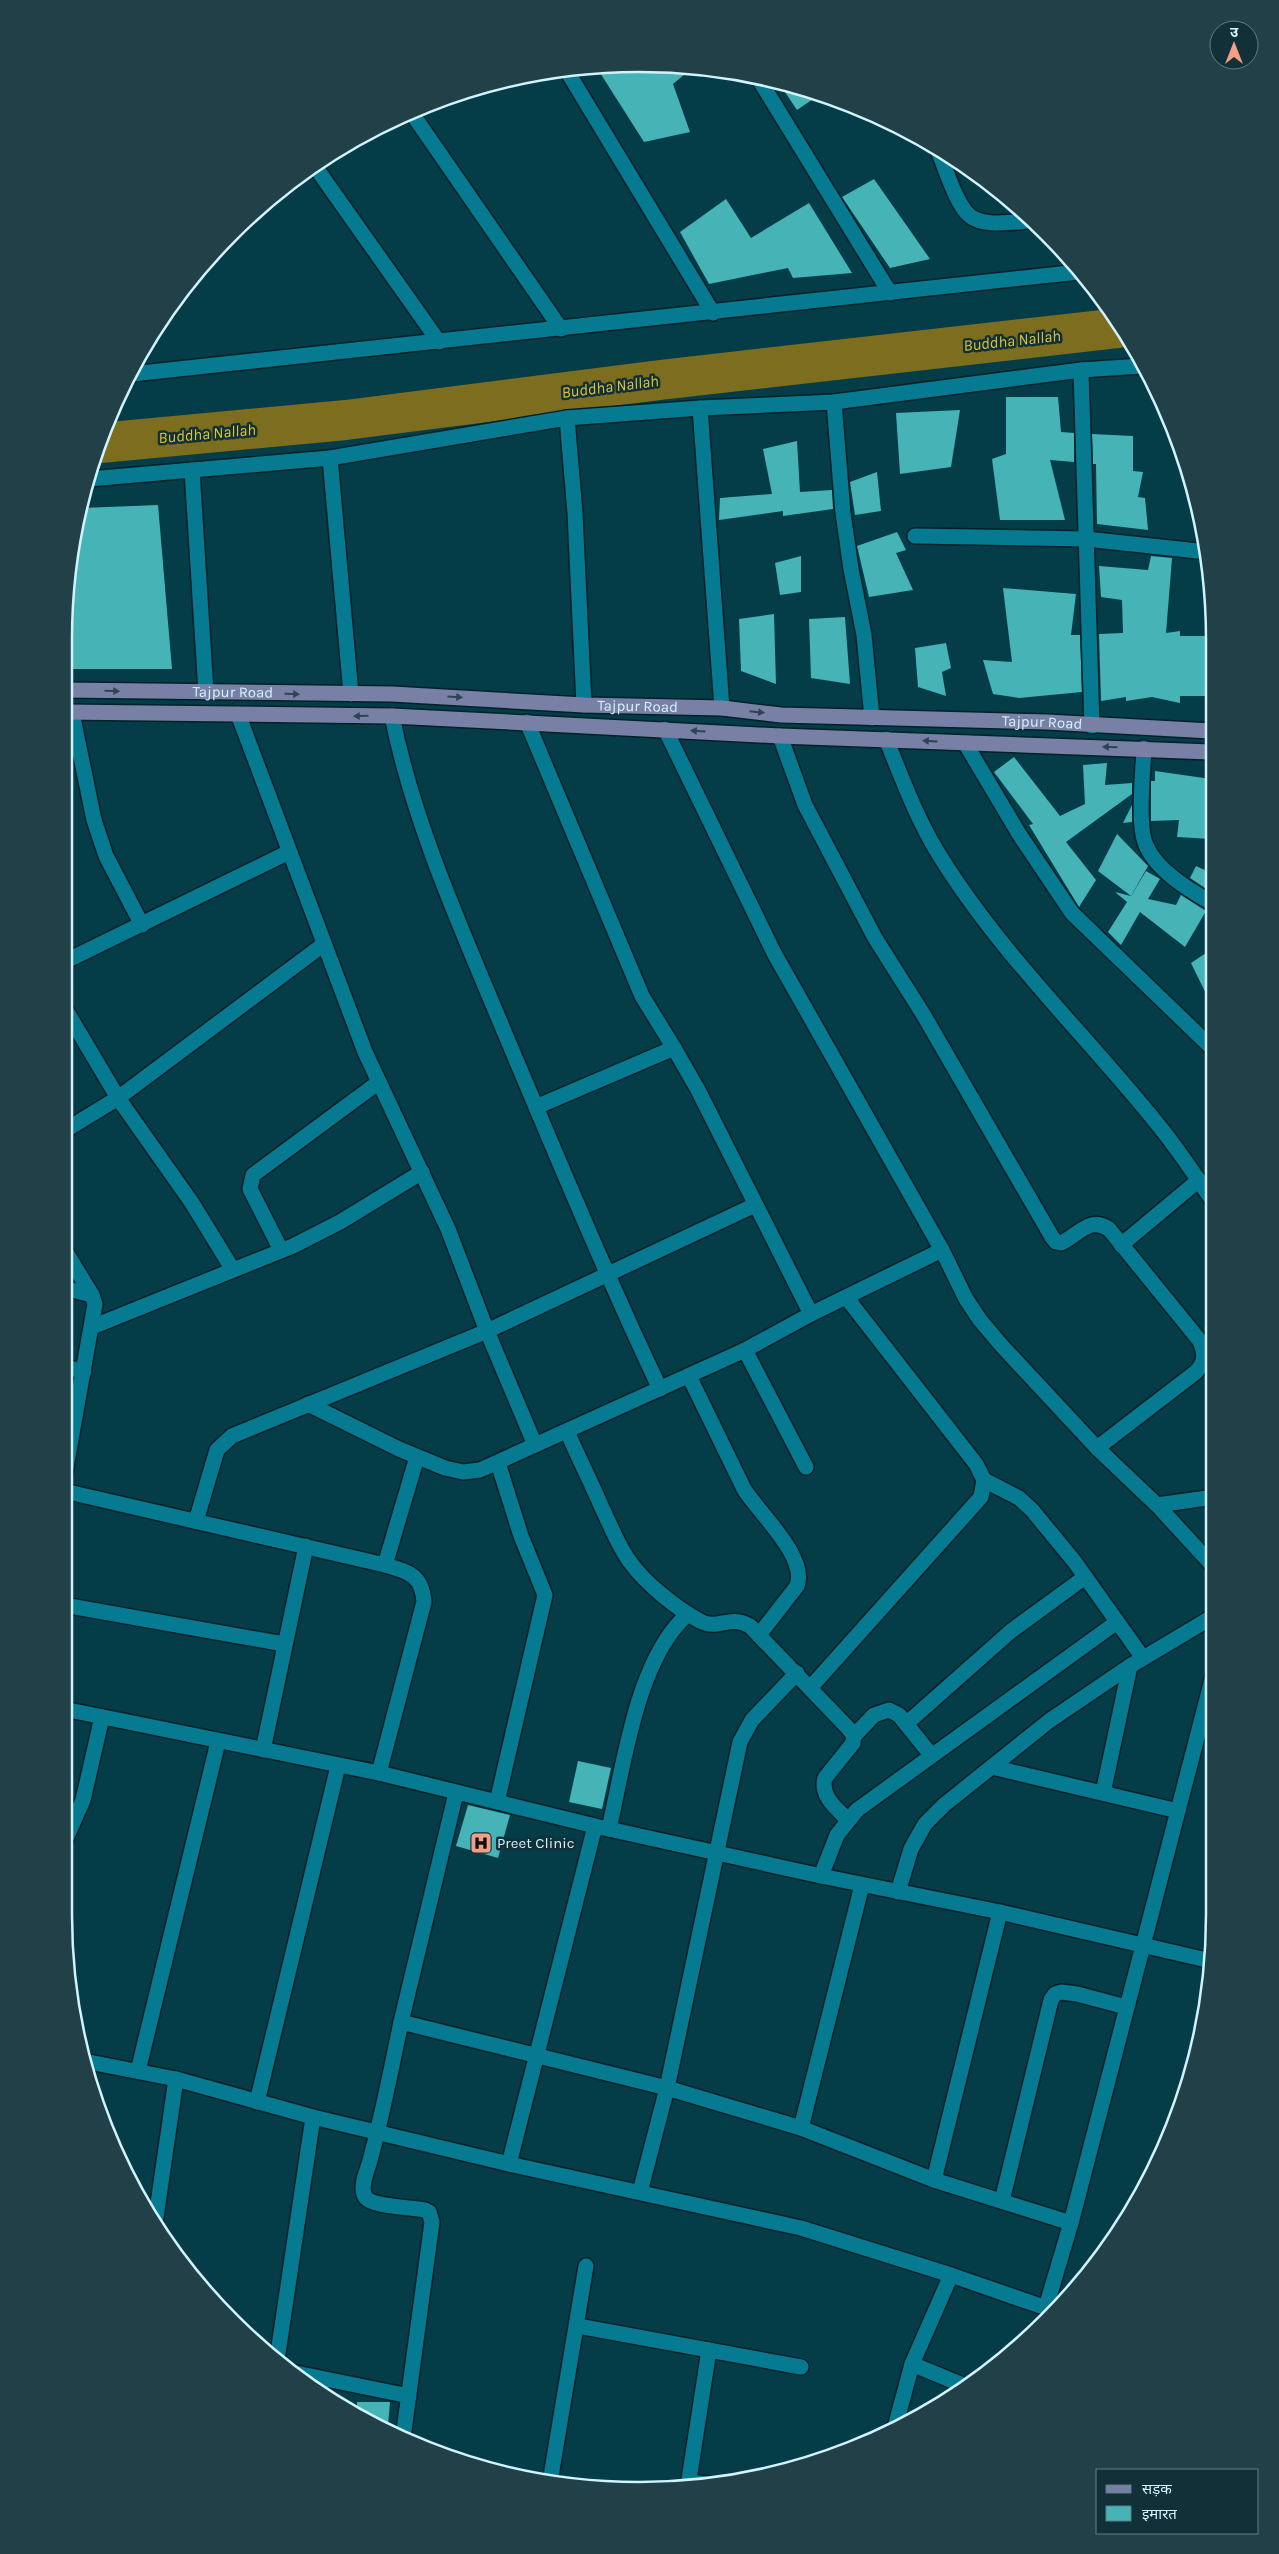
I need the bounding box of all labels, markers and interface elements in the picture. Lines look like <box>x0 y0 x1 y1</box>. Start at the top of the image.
north arrow <box>1209 20 1259 70</box>
text: उ <box>1230 24 1239 41</box>
water label: Buddha Nallah <box>962 326 1062 355</box>
water label: Buddha Nallah <box>560 371 660 402</box>
water label: Buddha Nallah <box>158 420 257 447</box>
street label: Tajpur Road <box>193 683 273 702</box>
one-way arrow <box>105 688 121 696</box>
one-way arrow <box>285 690 301 698</box>
one-way arrow <box>447 694 463 702</box>
street label: Tajpur Road <box>597 696 678 716</box>
one-way arrow <box>749 708 765 716</box>
street label: Tajpur Road <box>1002 712 1083 733</box>
one-way arrow <box>352 713 368 721</box>
one-way arrow <box>689 726 705 734</box>
one-way arrow <box>922 737 938 745</box>
one-way arrow <box>1102 743 1118 751</box>
hospital icon: Preet Clinic <box>469 1831 493 1855</box>
place label: Preet Clinic <box>497 1834 574 1852</box>
legend <box>1096 2469 1259 2534</box>
text: सड़क <box>1142 2480 1172 2498</box>
text: इमारत <box>1142 2505 1177 2523</box>

